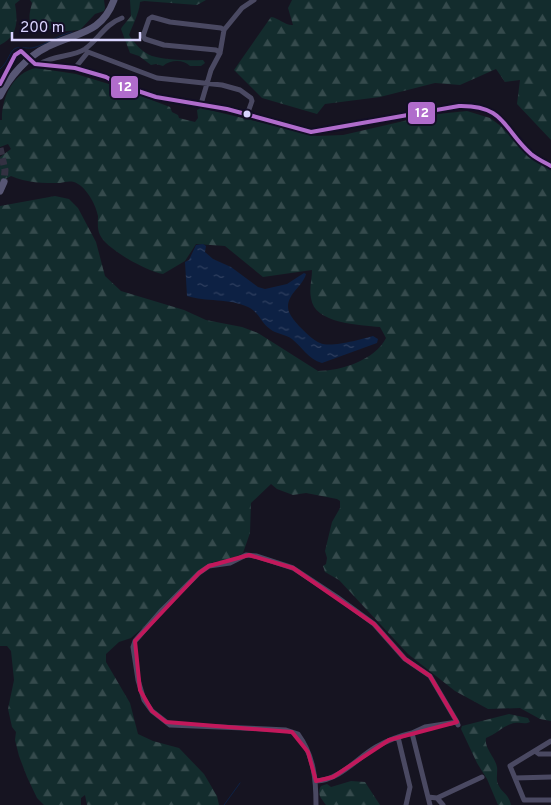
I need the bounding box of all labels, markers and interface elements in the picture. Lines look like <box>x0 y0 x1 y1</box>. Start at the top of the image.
scale bar <box>12 10 140 42</box>
text: 200 m <box>20 19 65 38</box>
line badge: 12 <box>110 75 139 99</box>
text: 12 <box>118 79 132 96</box>
line badge: 12 <box>407 101 436 125</box>
text: 12 <box>415 105 429 122</box>
unlabelled marker <box>242 109 252 119</box>

